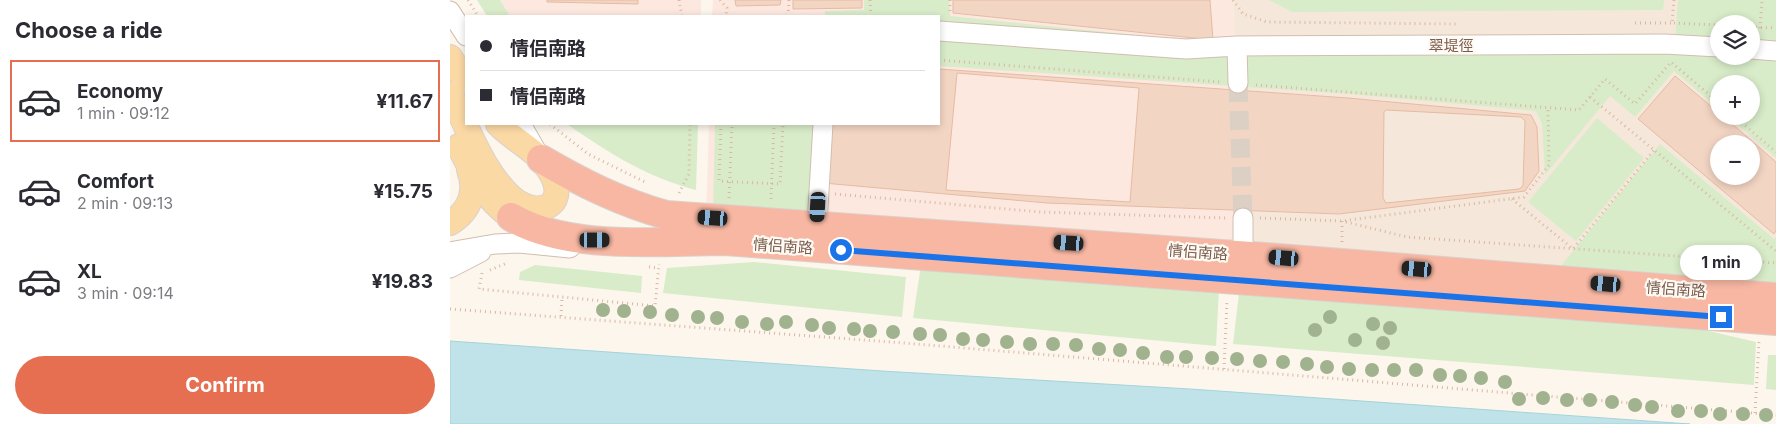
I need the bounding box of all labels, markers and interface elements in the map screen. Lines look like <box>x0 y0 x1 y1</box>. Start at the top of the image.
map controls <box>1710 15 1760 185</box>
button: layers <box>1710 15 1760 65</box>
text: Choose a ride <box>15 17 163 43</box>
street label: 翠堤徑 <box>1428 36 1474 55</box>
text: 情侣南路 <box>510 37 586 60</box>
button: + <box>1710 75 1760 125</box>
icon: car <box>17 79 62 124</box>
text: Economy <box>77 80 163 103</box>
text: 情侣南路 <box>510 85 586 108</box>
text: ¥11.67 <box>377 90 433 113</box>
text: 1 min · 09:12 <box>77 103 170 123</box>
button: − <box>1710 135 1760 185</box>
icon: car <box>17 169 62 214</box>
text: Comfort <box>77 170 154 193</box>
text: ¥15.75 <box>373 180 433 203</box>
car <box>809 192 826 222</box>
text: 2 min · 09:13 <box>77 193 173 213</box>
car <box>697 209 728 227</box>
car <box>580 233 610 248</box>
street label: 情侣南路 <box>752 234 814 258</box>
car <box>1053 234 1084 252</box>
route start <box>830 239 852 261</box>
street label: 情侣南路 <box>1167 240 1229 264</box>
callout: 1 min <box>1680 244 1762 280</box>
car <box>1268 249 1299 267</box>
text: 1 min <box>1701 252 1741 272</box>
icon: car <box>17 259 62 304</box>
text: XL <box>77 260 102 283</box>
car <box>1401 260 1432 278</box>
text: ¥19.83 <box>372 270 433 293</box>
car <box>1590 275 1621 293</box>
street label: 情侣南路 <box>1645 277 1707 301</box>
text: 3 min · 09:14 <box>77 283 174 303</box>
route end <box>1710 306 1732 328</box>
button: Confirm <box>15 356 435 414</box>

